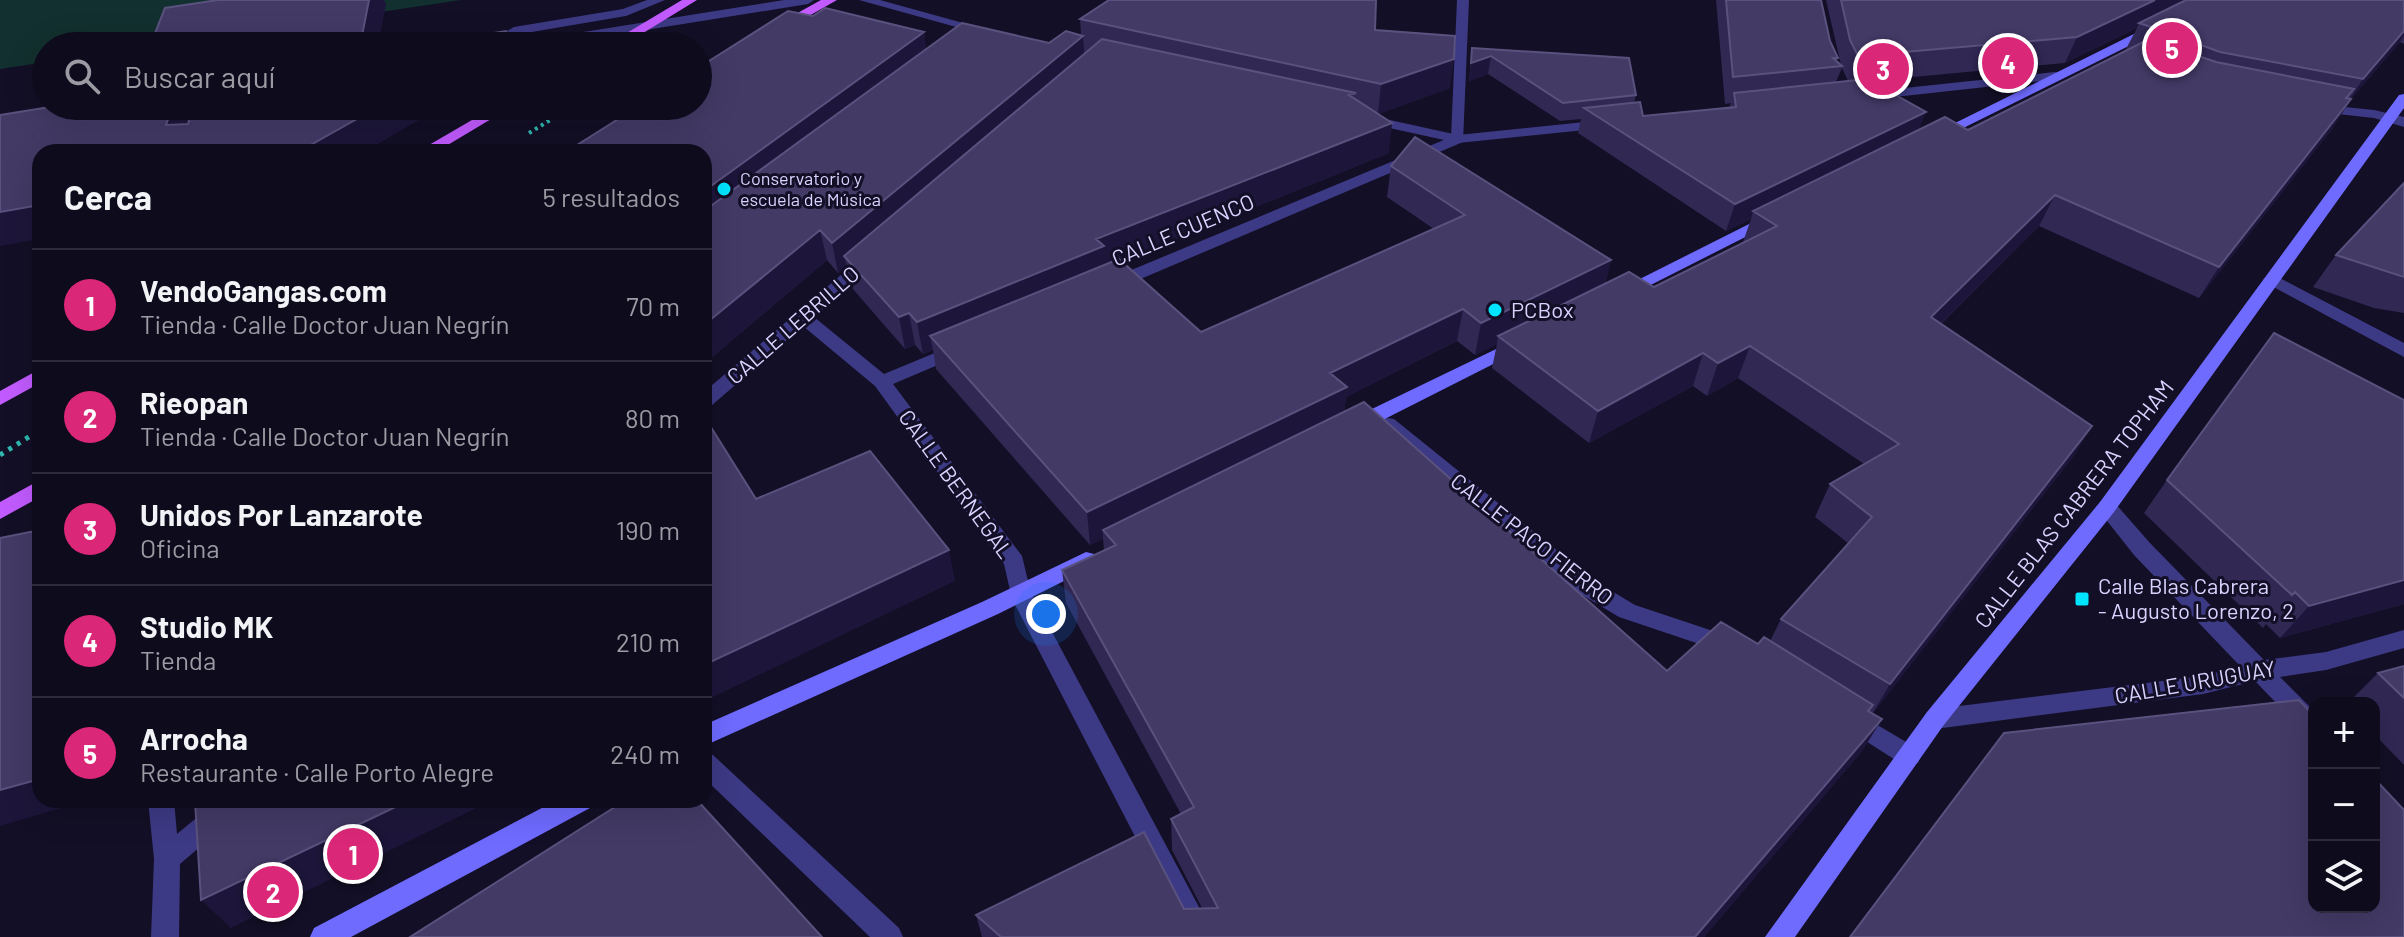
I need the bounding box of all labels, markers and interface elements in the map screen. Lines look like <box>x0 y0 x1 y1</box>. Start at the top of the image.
pin: 5 <box>2146 18 2198 78</box>
search box <box>32 32 712 120</box>
pin: 4 <box>1982 33 2034 93</box>
pin: 3 <box>1857 39 1909 99</box>
icon: search <box>60 54 104 98</box>
text: Buscar aquí <box>124 58 275 94</box>
place label: Conservatorio y escuela de Música <box>740 167 881 210</box>
text: Cerca <box>64 176 152 217</box>
marker: Conservatorio y escuela de Música <box>715 180 733 198</box>
text: 5 resultados <box>542 181 680 212</box>
street label: CALLE CUENCO <box>1107 187 1258 271</box>
street label: CALLE LEBRILLO <box>721 260 864 389</box>
text: VendoGangas.com <box>140 272 387 308</box>
text: 1 <box>85 290 95 321</box>
text: 70 m <box>626 290 680 321</box>
place label: PCBox <box>1511 296 1573 322</box>
marker: PCBox <box>1486 301 1504 319</box>
text: Tienda · Calle Doctor Juan Negrín <box>140 308 509 339</box>
street label: CALLE BLAS CABRERA TOPHAM <box>1968 374 2178 633</box>
text: Rieopan <box>140 384 248 420</box>
text: 2 <box>83 402 97 433</box>
text: 80 m <box>625 402 680 433</box>
street label: CALLE BERNEGAL <box>894 404 1019 563</box>
text: Tienda · Calle Doctor Juan Negrín <box>140 420 509 451</box>
street label: CALLE PACO FIERRO <box>1446 467 1619 610</box>
text: Unidos Por Lanzarote <box>140 496 423 532</box>
text: 3 <box>83 514 97 545</box>
text: 190 m <box>616 514 680 545</box>
text: Oficina <box>140 532 220 563</box>
place label: Calle Blas Cabrera - Augusto Lorenzo, 2 <box>2098 572 2294 623</box>
marker: Calle Blas Cabrera - Augusto Lorenzo, 2 <box>2073 590 2091 608</box>
your location <box>1026 594 1066 634</box>
text: Studio MK <box>140 608 273 644</box>
text: 4 <box>82 626 98 657</box>
text: 210 m <box>616 626 680 657</box>
text: Tienda <box>140 644 216 675</box>
street label: CALLE URUGUAY <box>2112 654 2277 708</box>
map controls <box>2308 697 2380 913</box>
button: + <box>2308 697 2380 769</box>
text: Arrocha <box>140 720 248 756</box>
text: 5 <box>83 738 97 769</box>
text: 240 m <box>610 738 680 769</box>
text: Restaurante · Calle Porto Alegre <box>140 756 494 787</box>
button: − <box>2308 769 2380 841</box>
pin: 1 <box>327 824 379 884</box>
button: layers <box>2308 841 2380 913</box>
pin: 2 <box>247 862 299 922</box>

